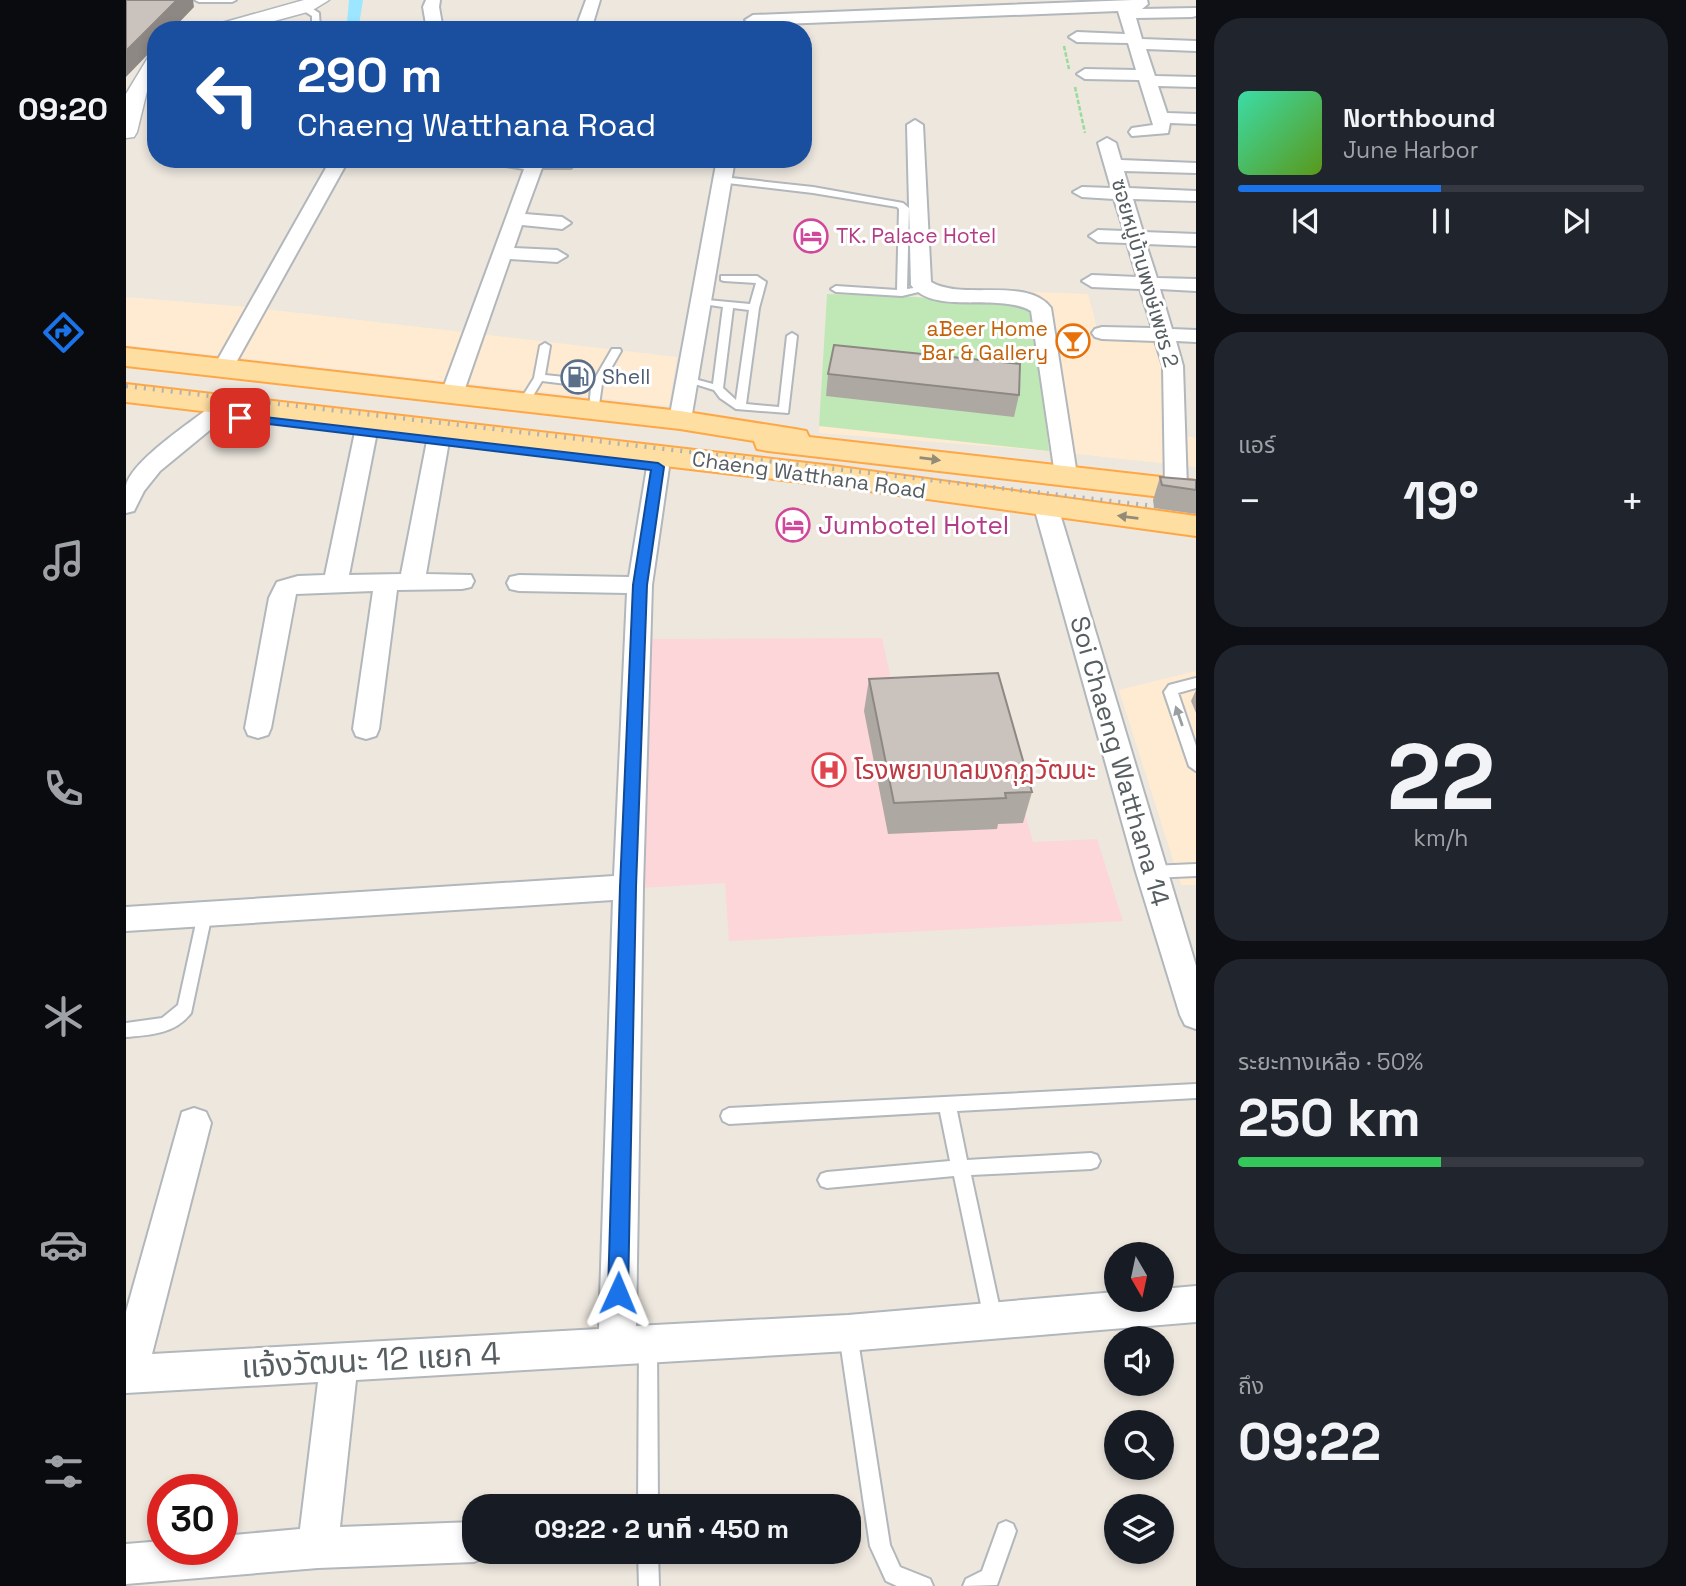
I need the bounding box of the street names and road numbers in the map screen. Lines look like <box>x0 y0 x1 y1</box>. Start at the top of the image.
street label: ซอยหมู่บ้านพงษ์เพชร 2 <box>1106 175 1185 370</box>
street label: Chaeng Watthana Road <box>691 445 928 504</box>
street label: Soi Chaeng Watthana 14 <box>1062 612 1178 910</box>
street label: แจ้งวัฒนะ 12 แยก 4 <box>240 1333 502 1387</box>

